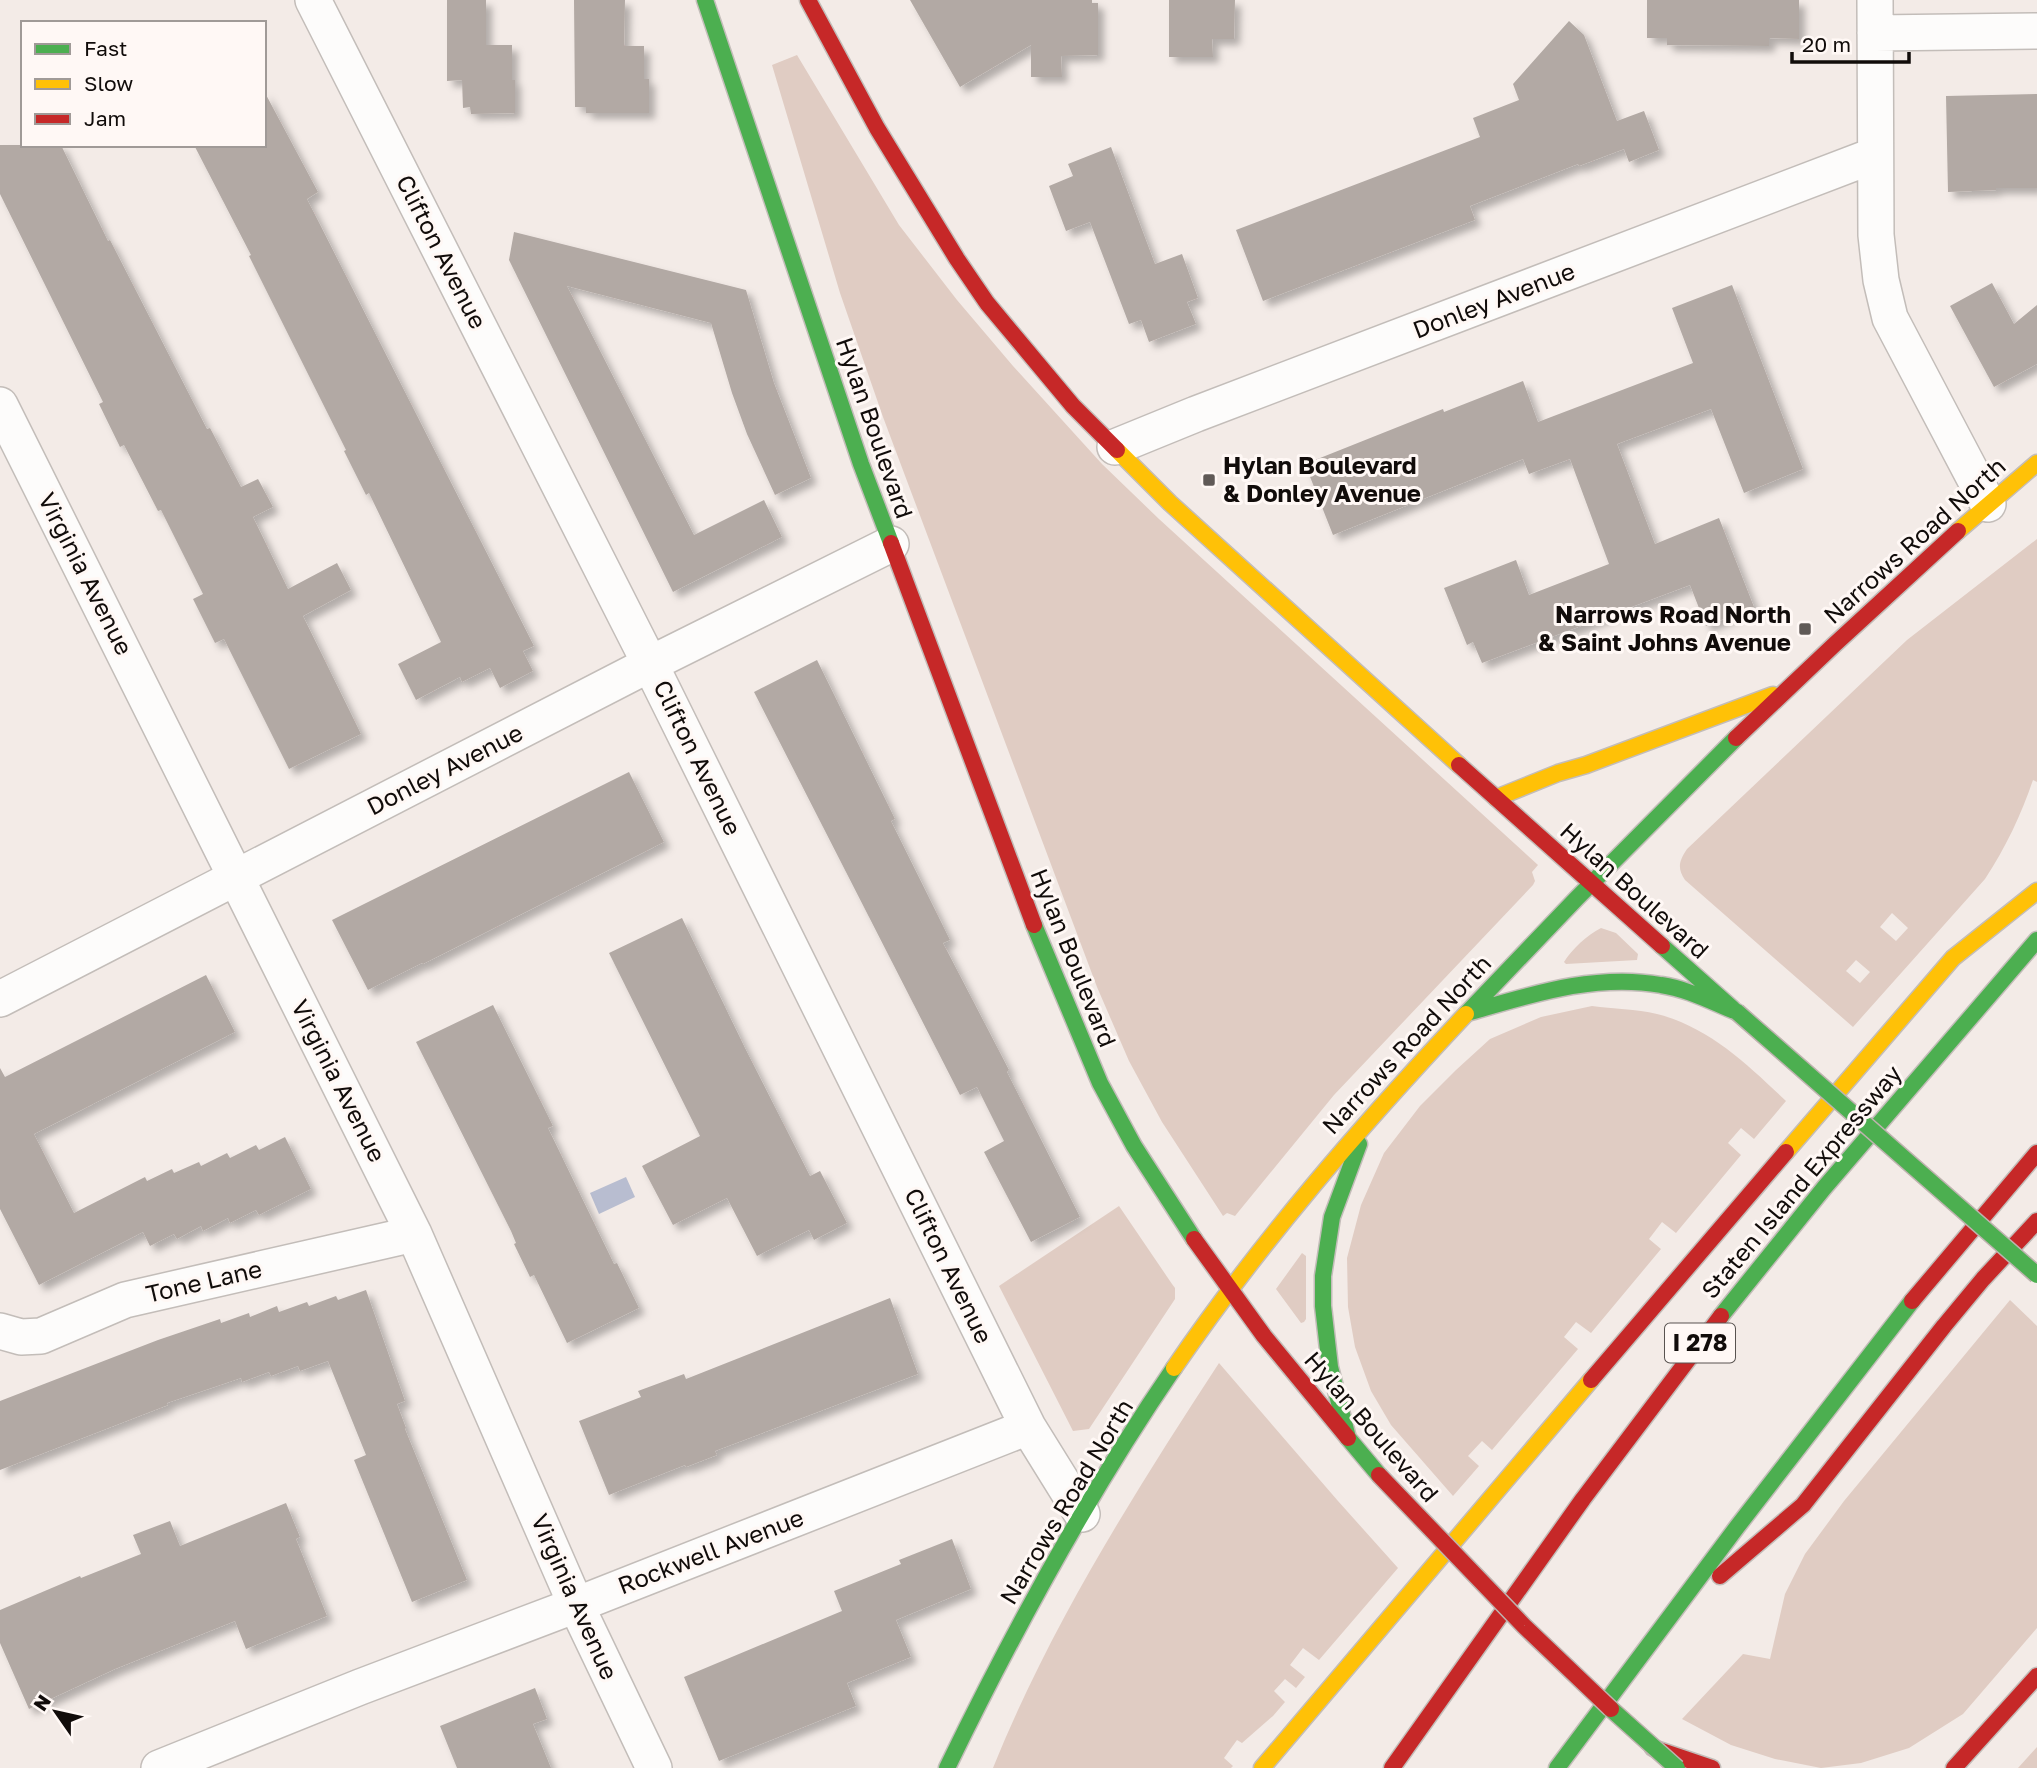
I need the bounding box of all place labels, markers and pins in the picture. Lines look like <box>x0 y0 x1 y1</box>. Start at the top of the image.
place label: Hylan Boulevard & Donley Avenue <box>1223 450 1421 507</box>
marker: Hylan Boulevard & Donley Avenue <box>1201 472 1217 488</box>
place label: Narrows Road North & Saint Johns Avenue <box>1538 599 1791 656</box>
marker: Narrows Road North & Saint Johns Avenue <box>1797 621 1813 637</box>

